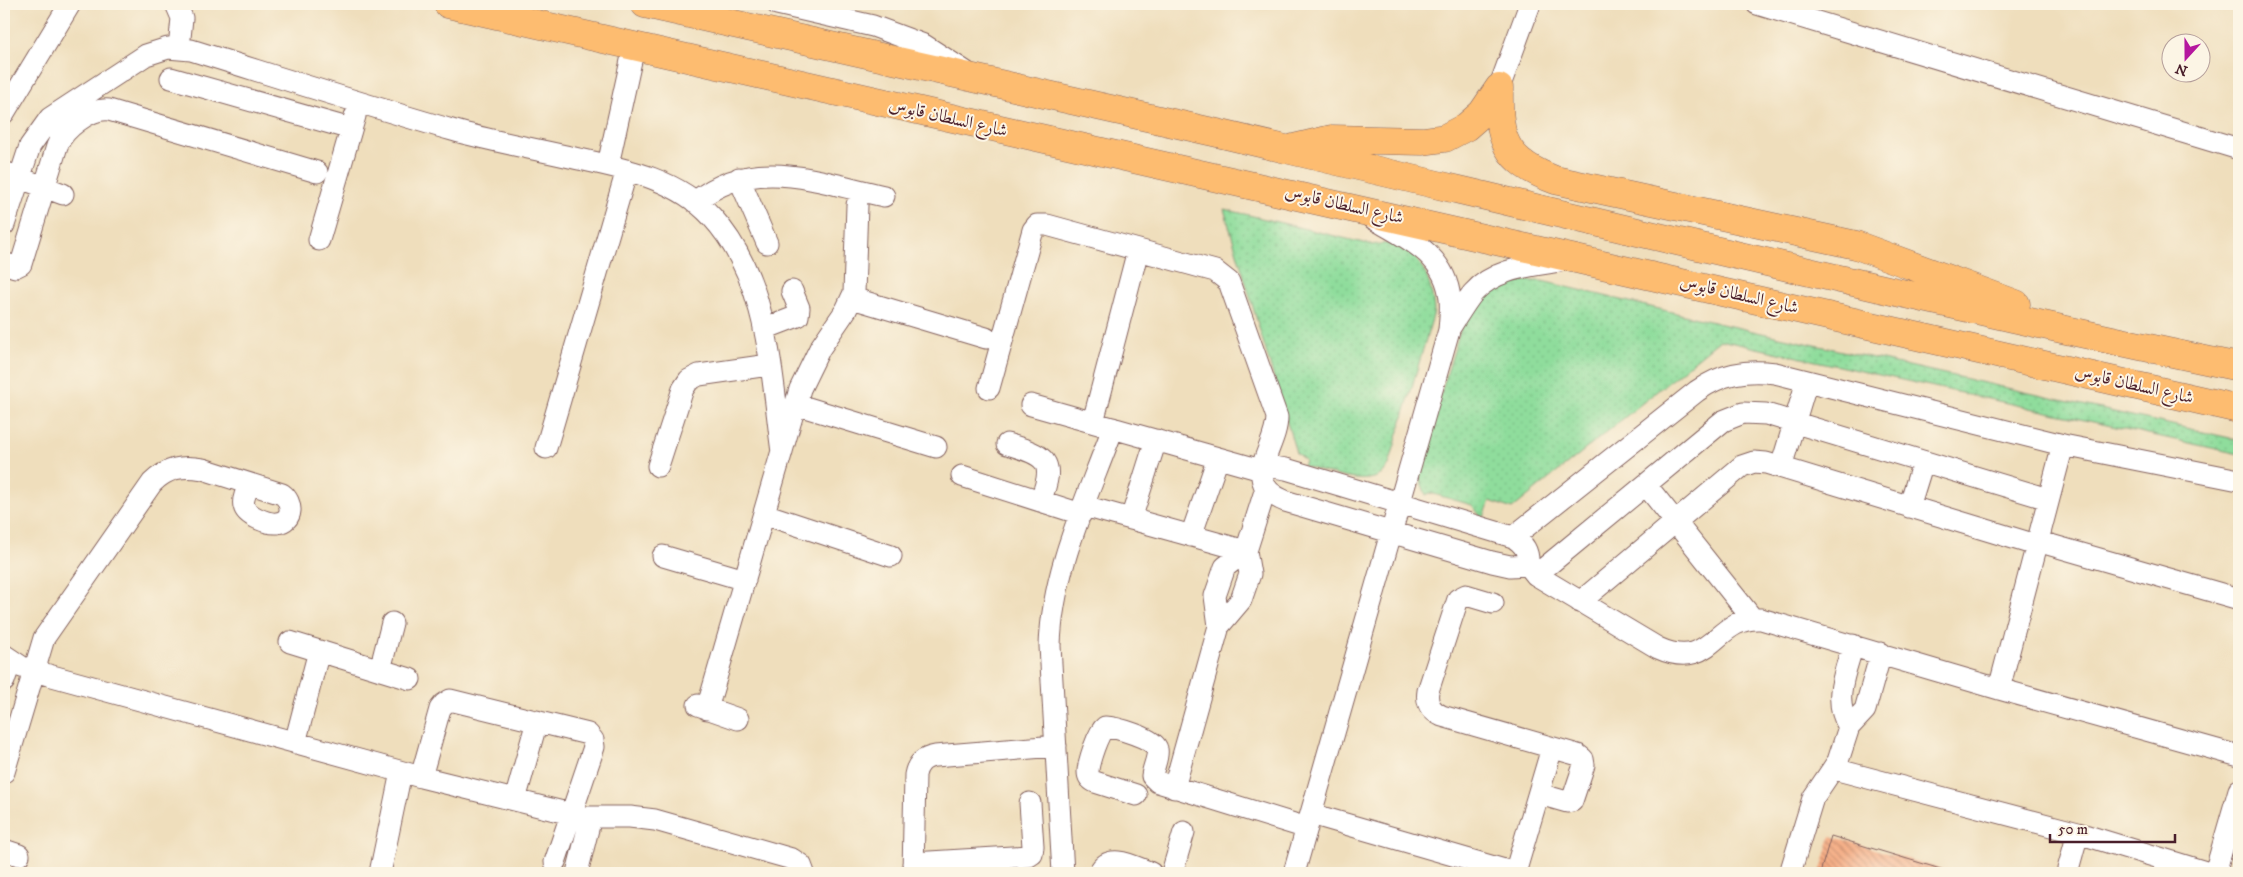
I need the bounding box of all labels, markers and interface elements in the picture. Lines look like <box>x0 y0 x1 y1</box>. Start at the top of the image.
north arrow <box>2160 32 2210 82</box>
text: N <box>2173 59 2190 80</box>
street label: شارع السلطان قابوس <box>886 94 1009 145</box>
street label: شارع السلطان قابوس <box>1282 181 1405 232</box>
street label: شارع السلطان قابوس <box>1677 271 1800 322</box>
street label: شارع السلطان قابوس <box>2072 361 2195 412</box>
scale bar <box>2050 812 2176 844</box>
text: 50 m <box>2058 820 2088 839</box>

